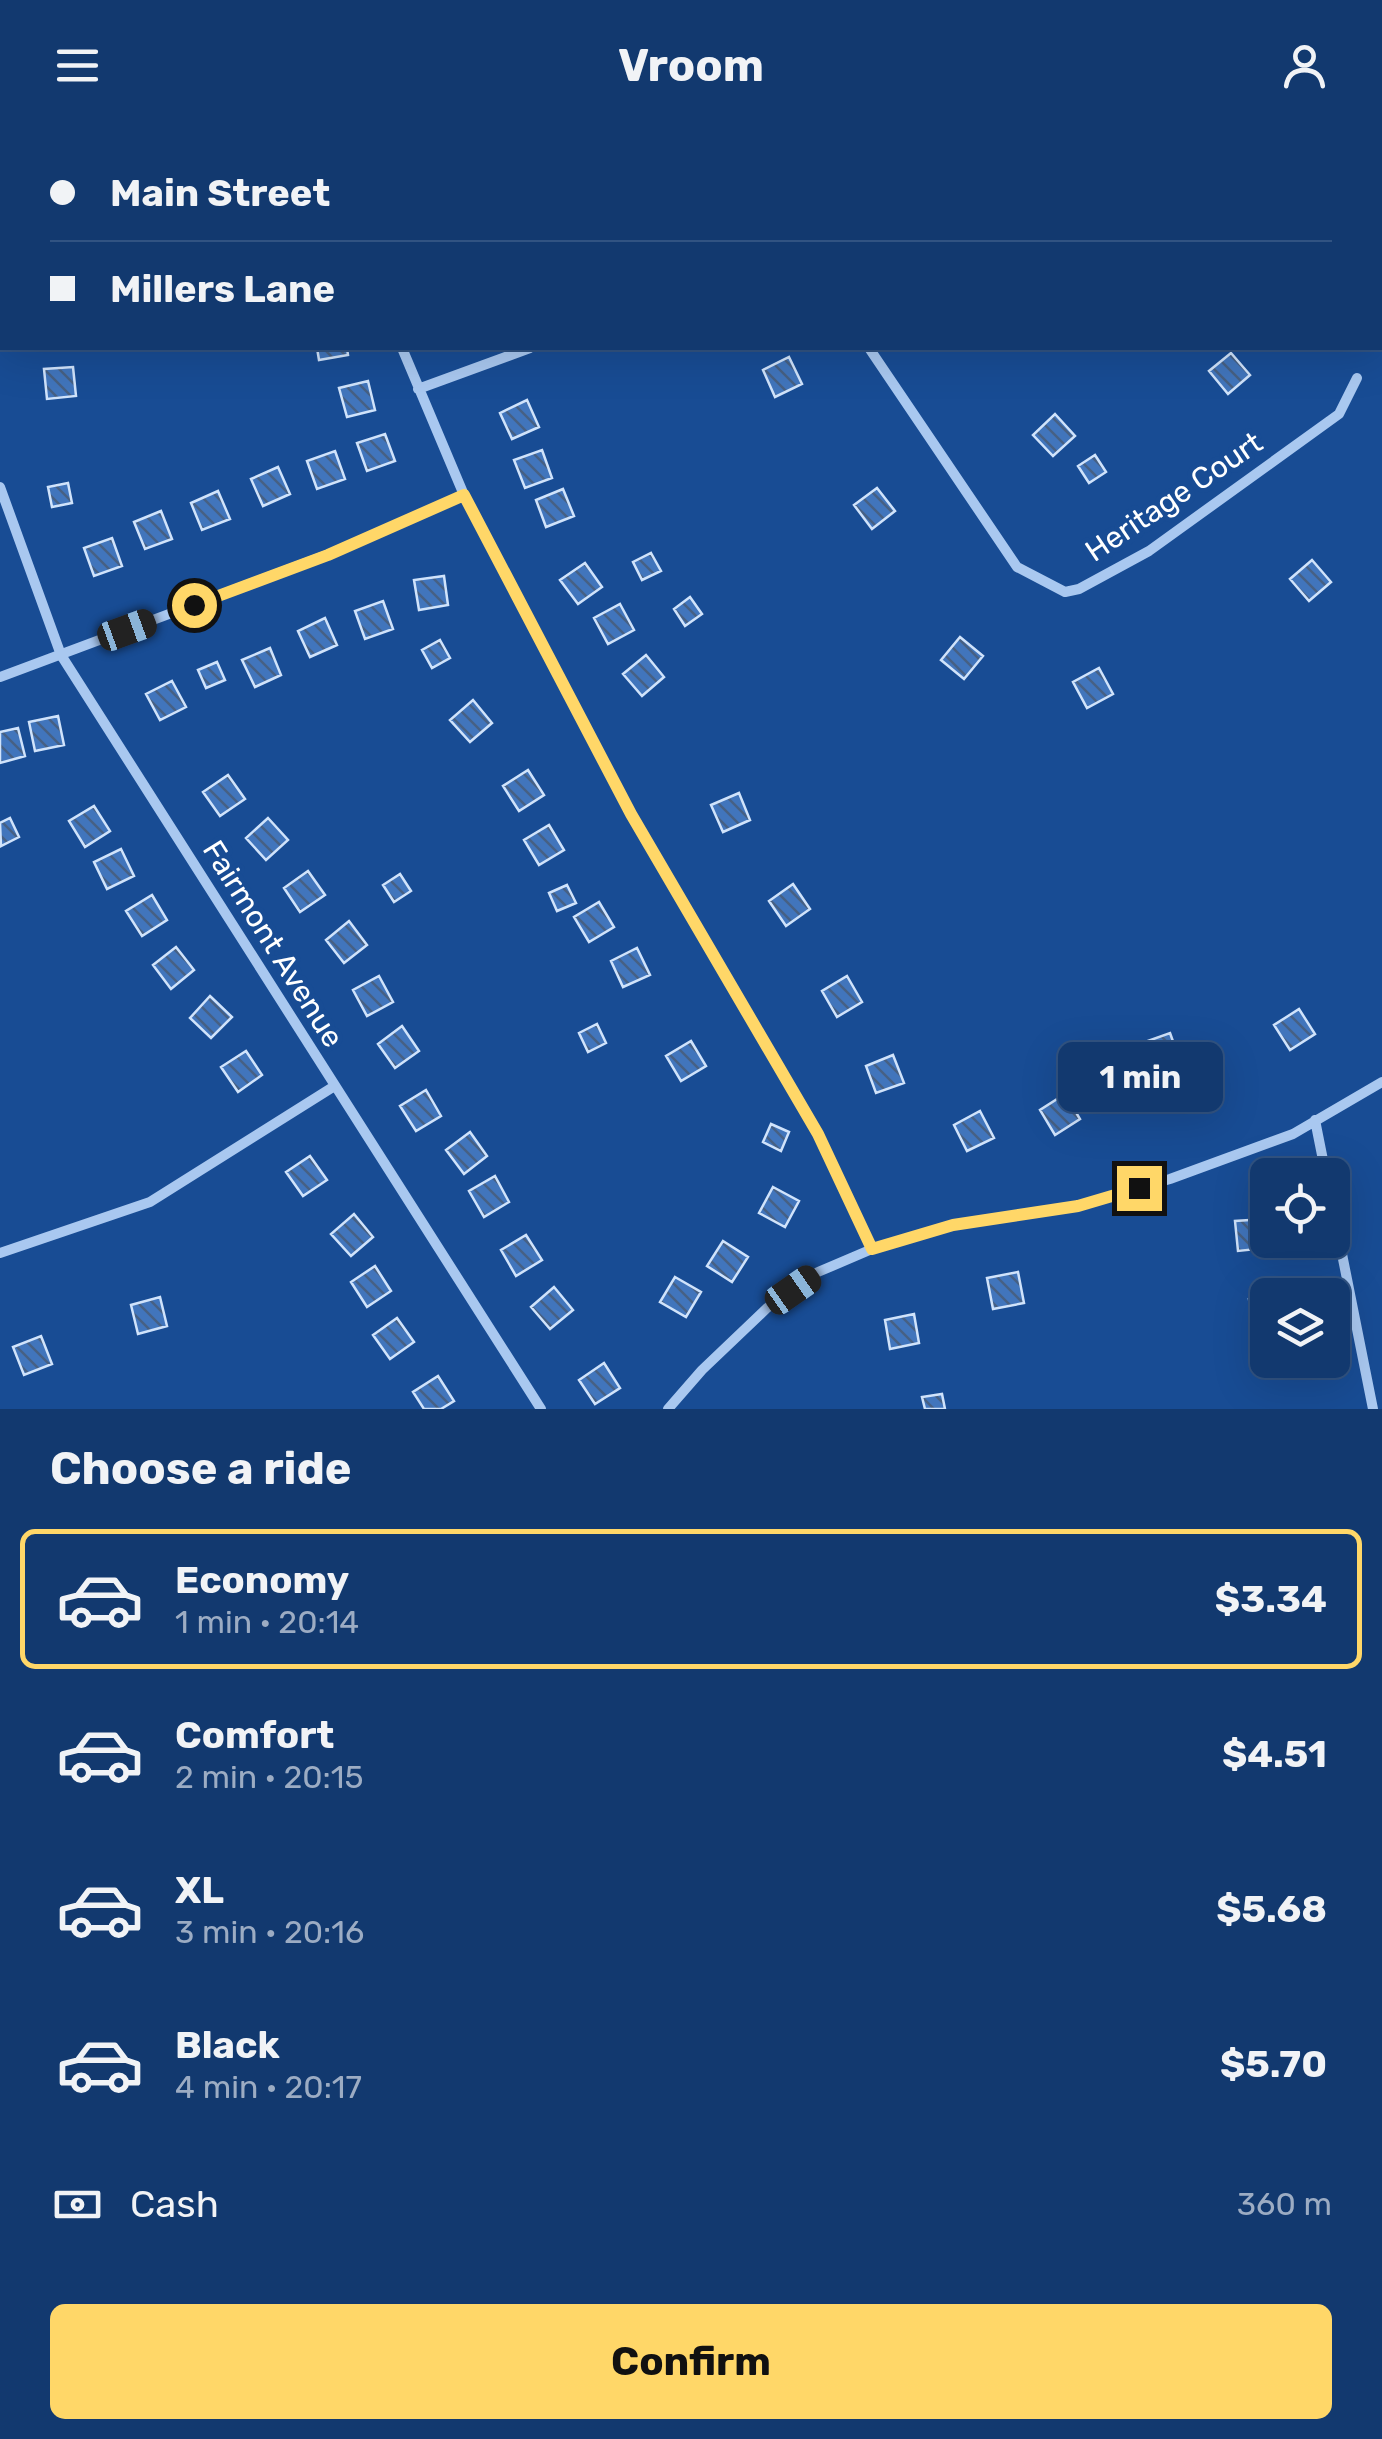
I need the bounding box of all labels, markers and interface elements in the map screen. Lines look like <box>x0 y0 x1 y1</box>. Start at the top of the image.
icon: menu <box>50 38 105 93</box>
icon: person <box>1277 38 1332 93</box>
text: Vroom <box>618 39 764 92</box>
text: Main Street <box>110 170 330 216</box>
text: Millers Lane <box>110 266 335 312</box>
street label: Heritage Court <box>1079 424 1270 569</box>
route start <box>172 583 217 628</box>
car <box>94 606 160 654</box>
street label: Fairmont Avenue <box>195 834 351 1054</box>
callout: 1 min <box>1056 1043 1222 1113</box>
text: 1 min <box>1100 1058 1181 1096</box>
map controls <box>1250 1158 1350 1378</box>
button: locate <box>1250 1158 1350 1258</box>
route end <box>1117 1166 1162 1211</box>
car <box>760 1261 826 1319</box>
button: layers <box>1250 1278 1350 1378</box>
text: Choose a ride <box>50 1442 352 1495</box>
icon: car <box>55 1554 145 1644</box>
text: Economy <box>175 1557 349 1603</box>
text: $3.34 <box>1215 1576 1327 1622</box>
text: 1 min · 20:14 <box>175 1603 359 1641</box>
icon: car <box>55 1709 145 1799</box>
text: Comfort <box>175 1712 334 1758</box>
text: $4.51 <box>1222 1731 1327 1777</box>
text: 2 min · 20:15 <box>175 1758 363 1796</box>
icon: car <box>55 1864 145 1954</box>
text: XL <box>175 1867 224 1913</box>
text: $5.68 <box>1216 1886 1327 1932</box>
text: 3 min · 20:16 <box>175 1913 364 1951</box>
icon: car <box>55 2019 145 2109</box>
text: Black <box>175 2022 280 2068</box>
text: $5.70 <box>1220 2041 1327 2087</box>
text: 4 min · 20:17 <box>175 2068 362 2106</box>
icon: cash <box>50 2177 105 2232</box>
text: Cash <box>130 2181 219 2227</box>
text: 360 m <box>1237 2185 1332 2223</box>
button: Confirm <box>50 2304 1332 2419</box>

